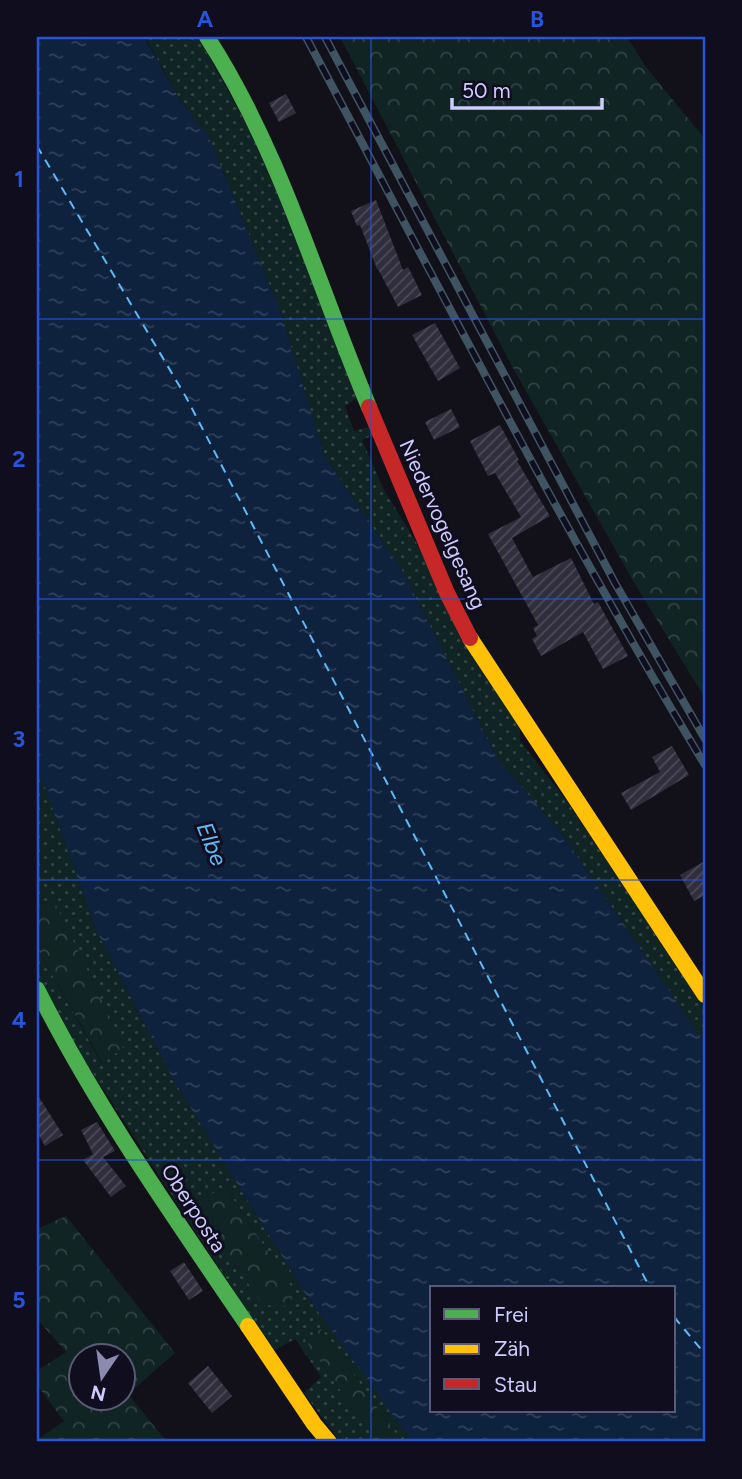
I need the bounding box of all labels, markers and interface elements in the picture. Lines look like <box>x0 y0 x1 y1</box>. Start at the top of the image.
text: A <box>197 5 214 33</box>
text: B <box>530 5 544 33</box>
scale bar <box>452 66 602 110</box>
text: 50 m <box>462 78 511 103</box>
text: 1 <box>14 165 24 193</box>
street label: Niedervogelgesang <box>394 435 492 613</box>
text: 2 <box>12 445 26 473</box>
text: 3 <box>13 725 25 753</box>
water label: Elbe <box>191 818 234 870</box>
text: 4 <box>12 1006 26 1034</box>
street label: Oberposta <box>156 1159 232 1257</box>
text: 5 <box>12 1286 26 1314</box>
legend <box>430 1286 676 1412</box>
text: Frei <box>494 1302 529 1327</box>
text: Zäh <box>494 1336 530 1361</box>
north arrow <box>66 1342 136 1412</box>
text: Stau <box>494 1372 537 1397</box>
text: N <box>89 1380 108 1406</box>

